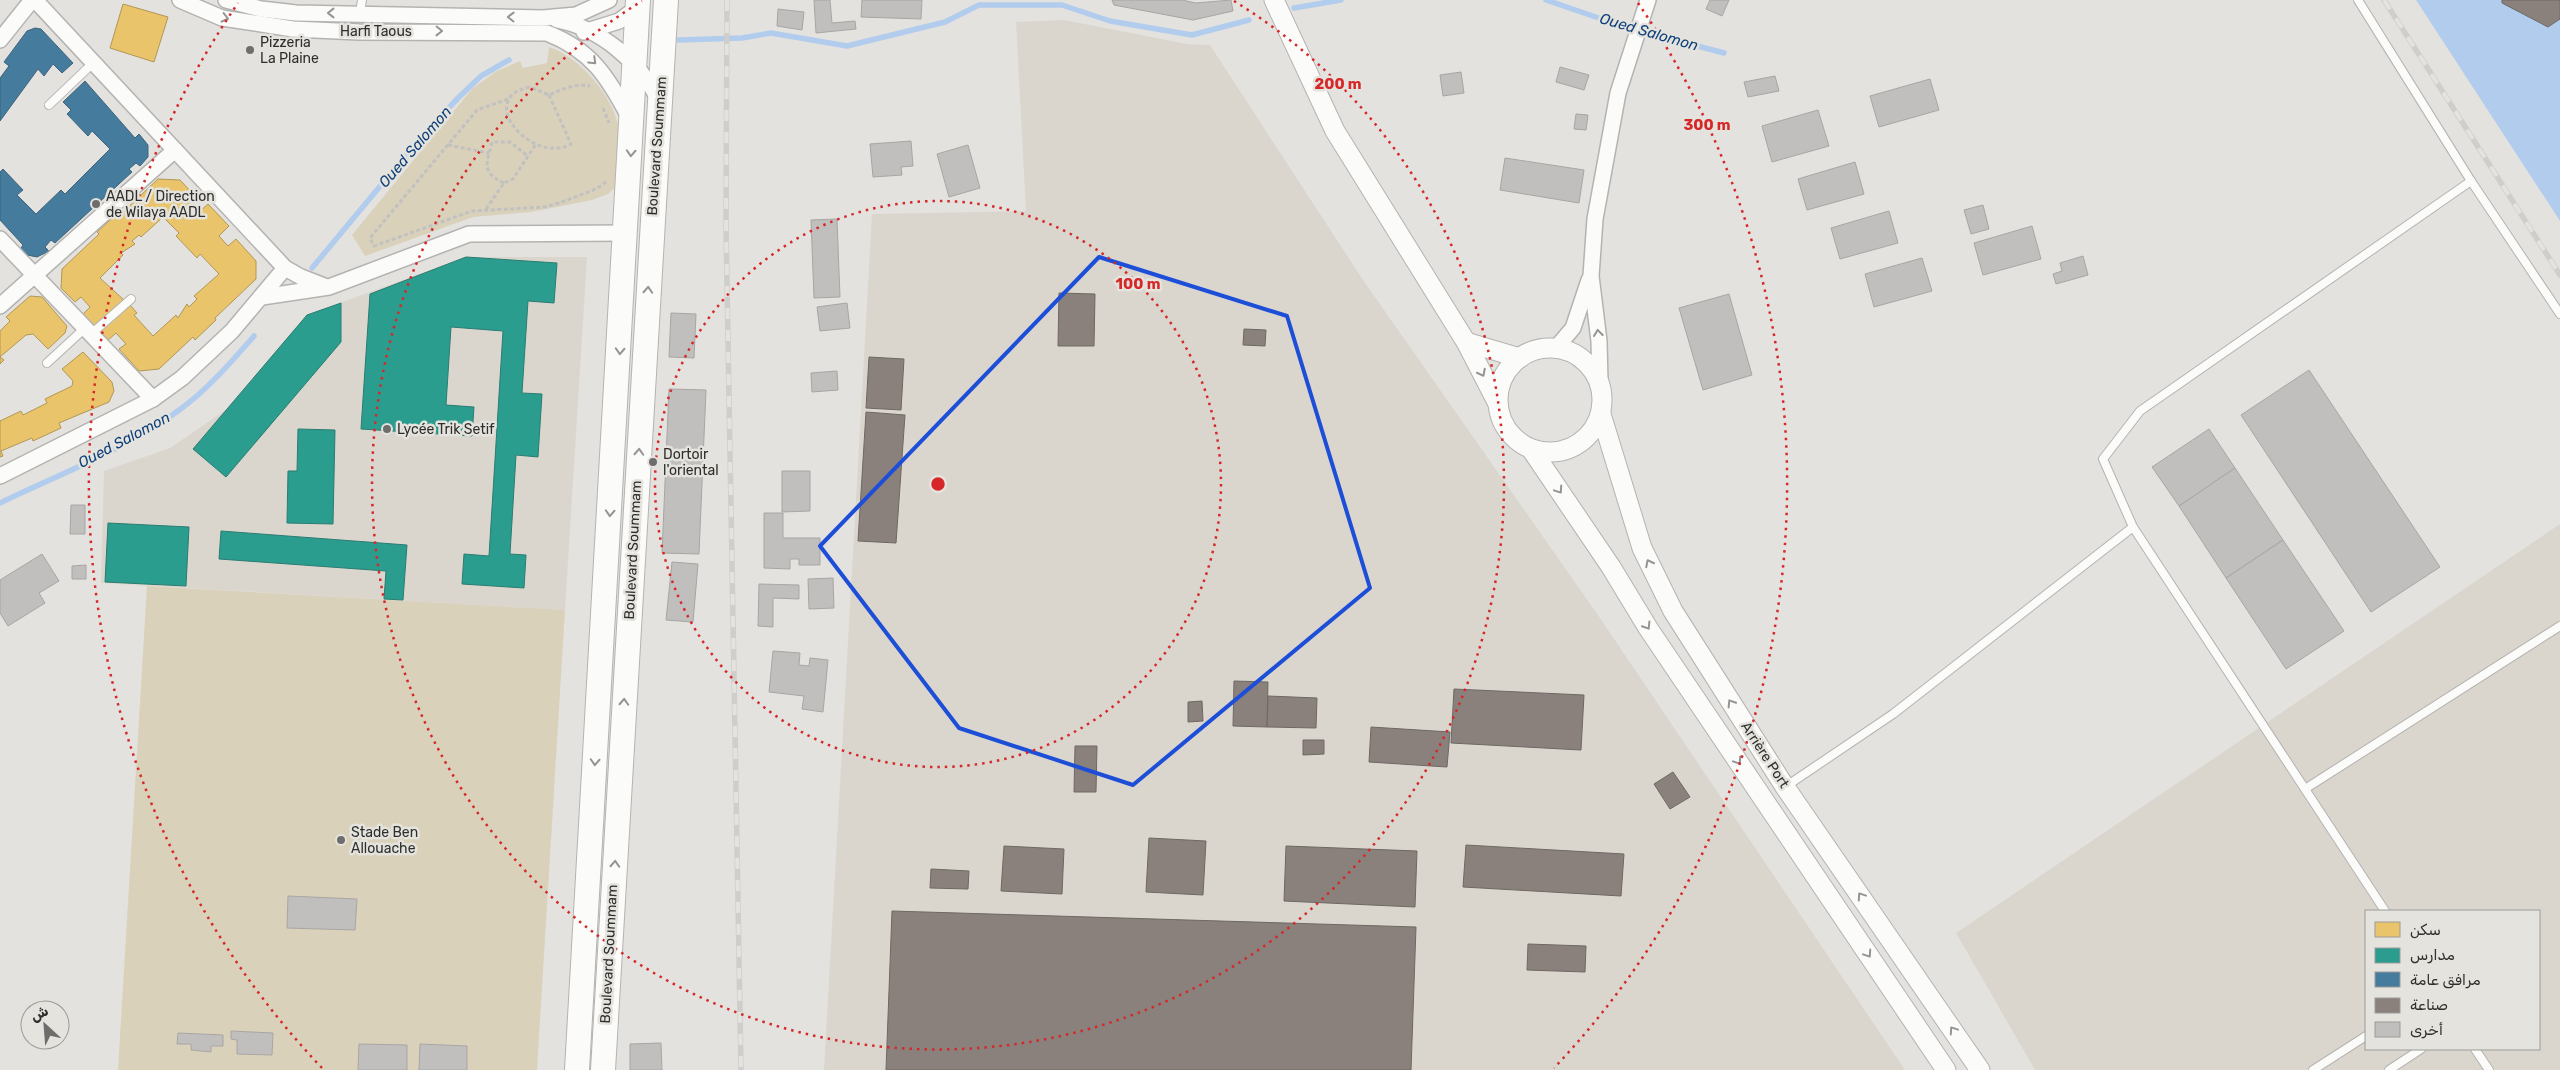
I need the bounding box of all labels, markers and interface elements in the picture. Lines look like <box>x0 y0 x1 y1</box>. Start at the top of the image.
one-way arrow <box>327 8 334 18</box>
water label: Oued Salomon <box>1598 9 1700 55</box>
one-way arrow <box>221 12 230 23</box>
one-way arrow <box>507 12 514 22</box>
street label: Harfi Taous <box>340 23 412 40</box>
one-way arrow <box>436 26 443 36</box>
place label: Pizzeria La Plaine <box>260 34 319 67</box>
marker: Pizzeria La Plaine <box>244 44 256 56</box>
one-way arrow <box>587 55 596 64</box>
text: 200 m <box>1314 75 1362 93</box>
street label: Boulevard Soummam <box>644 76 670 216</box>
water label: Oued Salomon <box>375 103 455 191</box>
text: 300 m <box>1683 116 1731 134</box>
one-way arrow <box>625 150 636 158</box>
place label: AADL / Direction de Wilaya AADL <box>106 188 215 221</box>
marker: AADL / Direction de Wilaya AADL <box>90 198 102 210</box>
text: 100 m <box>1116 275 1160 293</box>
one-way arrow <box>643 286 654 294</box>
one-way arrow <box>1593 329 1604 337</box>
one-way arrow <box>614 347 625 355</box>
one-way arrow <box>1476 368 1486 377</box>
water label: Oued Salomon <box>75 408 173 472</box>
place label: Lycée Trik Setif <box>397 421 495 438</box>
marker: Lycée Trik Setif <box>381 423 393 435</box>
place label: Dortoir l'oriental <box>663 446 719 479</box>
one-way arrow <box>633 448 644 456</box>
marker: Dortoir l'oriental <box>647 456 659 468</box>
centre of rings <box>929 475 947 493</box>
street label: Boulevard Soummam <box>621 480 645 620</box>
one-way arrow <box>1553 484 1562 493</box>
one-way arrow <box>604 509 615 517</box>
one-way arrow <box>1645 559 1655 568</box>
one-way arrow <box>1641 620 1651 629</box>
one-way arrow <box>619 698 630 706</box>
one-way arrow <box>1728 699 1738 708</box>
street label: Arrière Port <box>1737 719 1793 792</box>
one-way arrow <box>1732 755 1741 764</box>
one-way arrow <box>590 759 601 767</box>
place label: Stade Ben Allouache <box>351 824 418 857</box>
marker: Stade Ben Allouache <box>335 834 347 846</box>
one-way arrow <box>609 860 620 868</box>
street label: Boulevard Soummam <box>597 884 621 1024</box>
one-way arrow <box>1858 892 1867 902</box>
legend <box>2365 910 2540 1050</box>
text: سكن <box>2410 921 2441 939</box>
text: مدارس <box>2410 946 2455 964</box>
one-way arrow <box>1862 948 1871 957</box>
text: مرافق عامة <box>2410 971 2481 989</box>
text: صناعة <box>2410 996 2448 1014</box>
north arrow <box>20 1000 70 1050</box>
text: ش <box>28 1002 51 1025</box>
text: أخرى <box>2410 1021 2443 1039</box>
one-way arrow <box>1950 1026 1959 1036</box>

